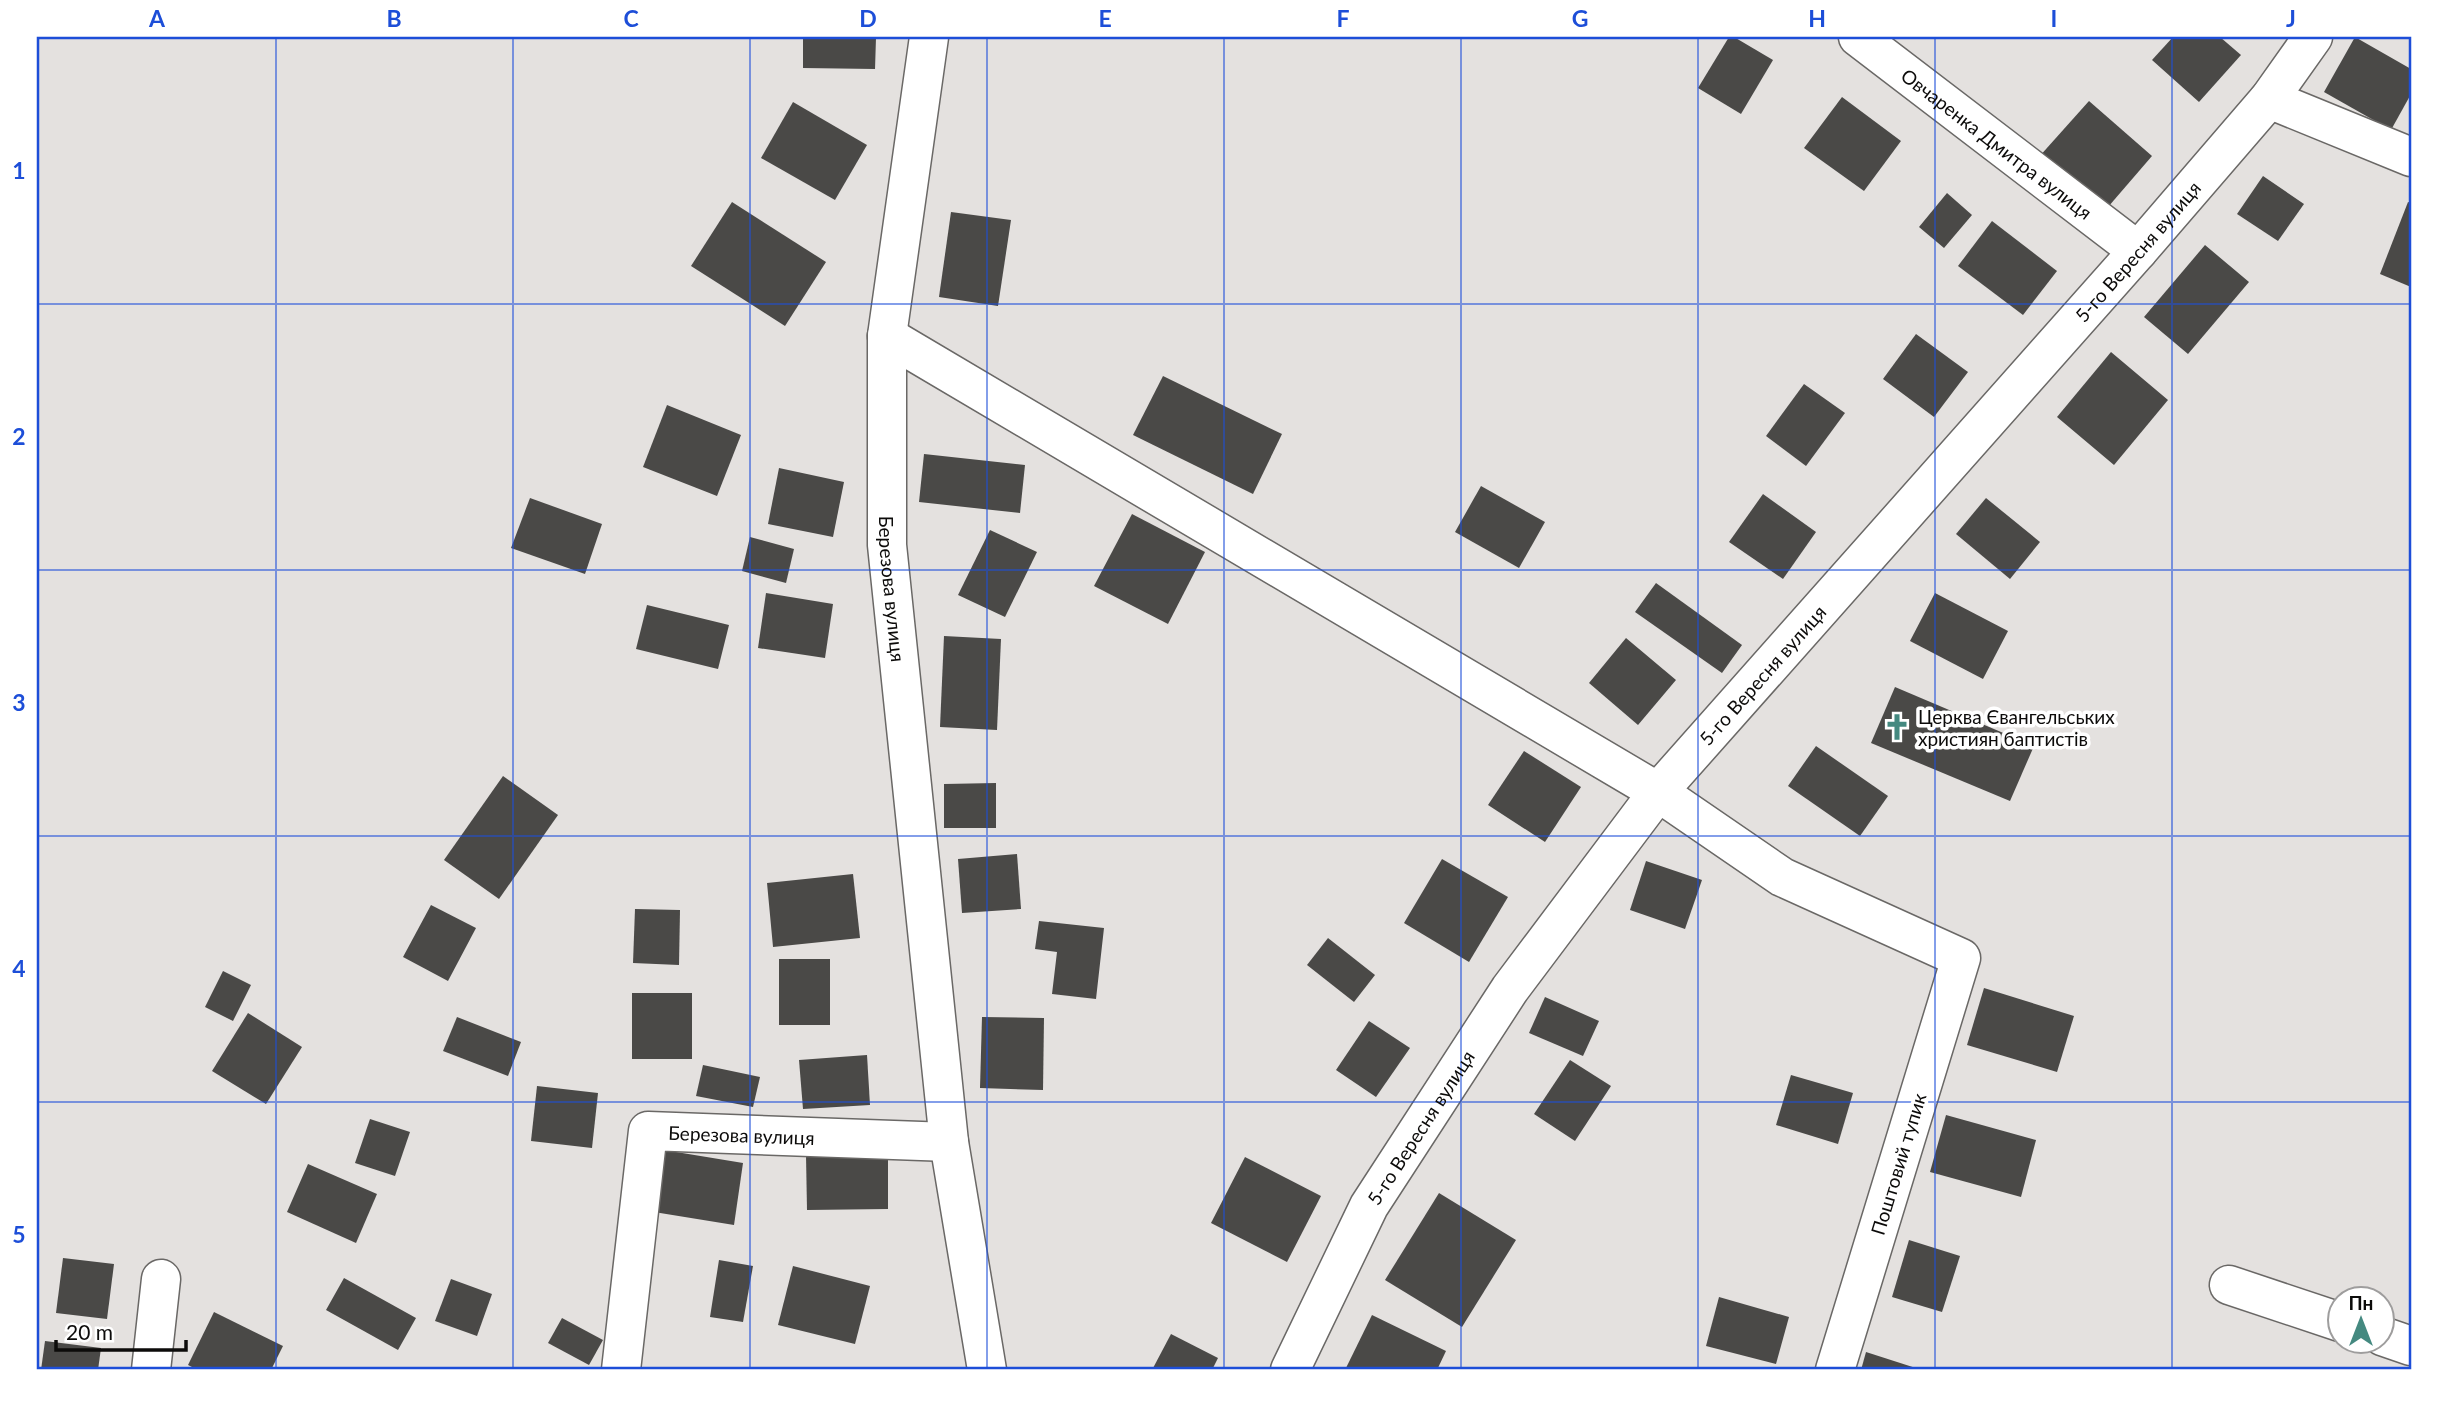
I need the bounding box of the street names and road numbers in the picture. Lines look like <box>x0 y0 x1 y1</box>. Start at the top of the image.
street label: Овчаренка Дмитра вулиця <box>1897 63 2097 223</box>
street label: 5-го Вересня вулиця <box>2070 176 2205 326</box>
street label: Березова вулиця <box>876 516 911 663</box>
street label: 5-го Вересня вулиця <box>1694 600 1830 749</box>
street label: 5-го Вересня вулиця <box>1362 1046 1479 1209</box>
street label: Поштовий тупик <box>1865 1090 1931 1238</box>
street label: Березова вулиця <box>668 1120 815 1149</box>

